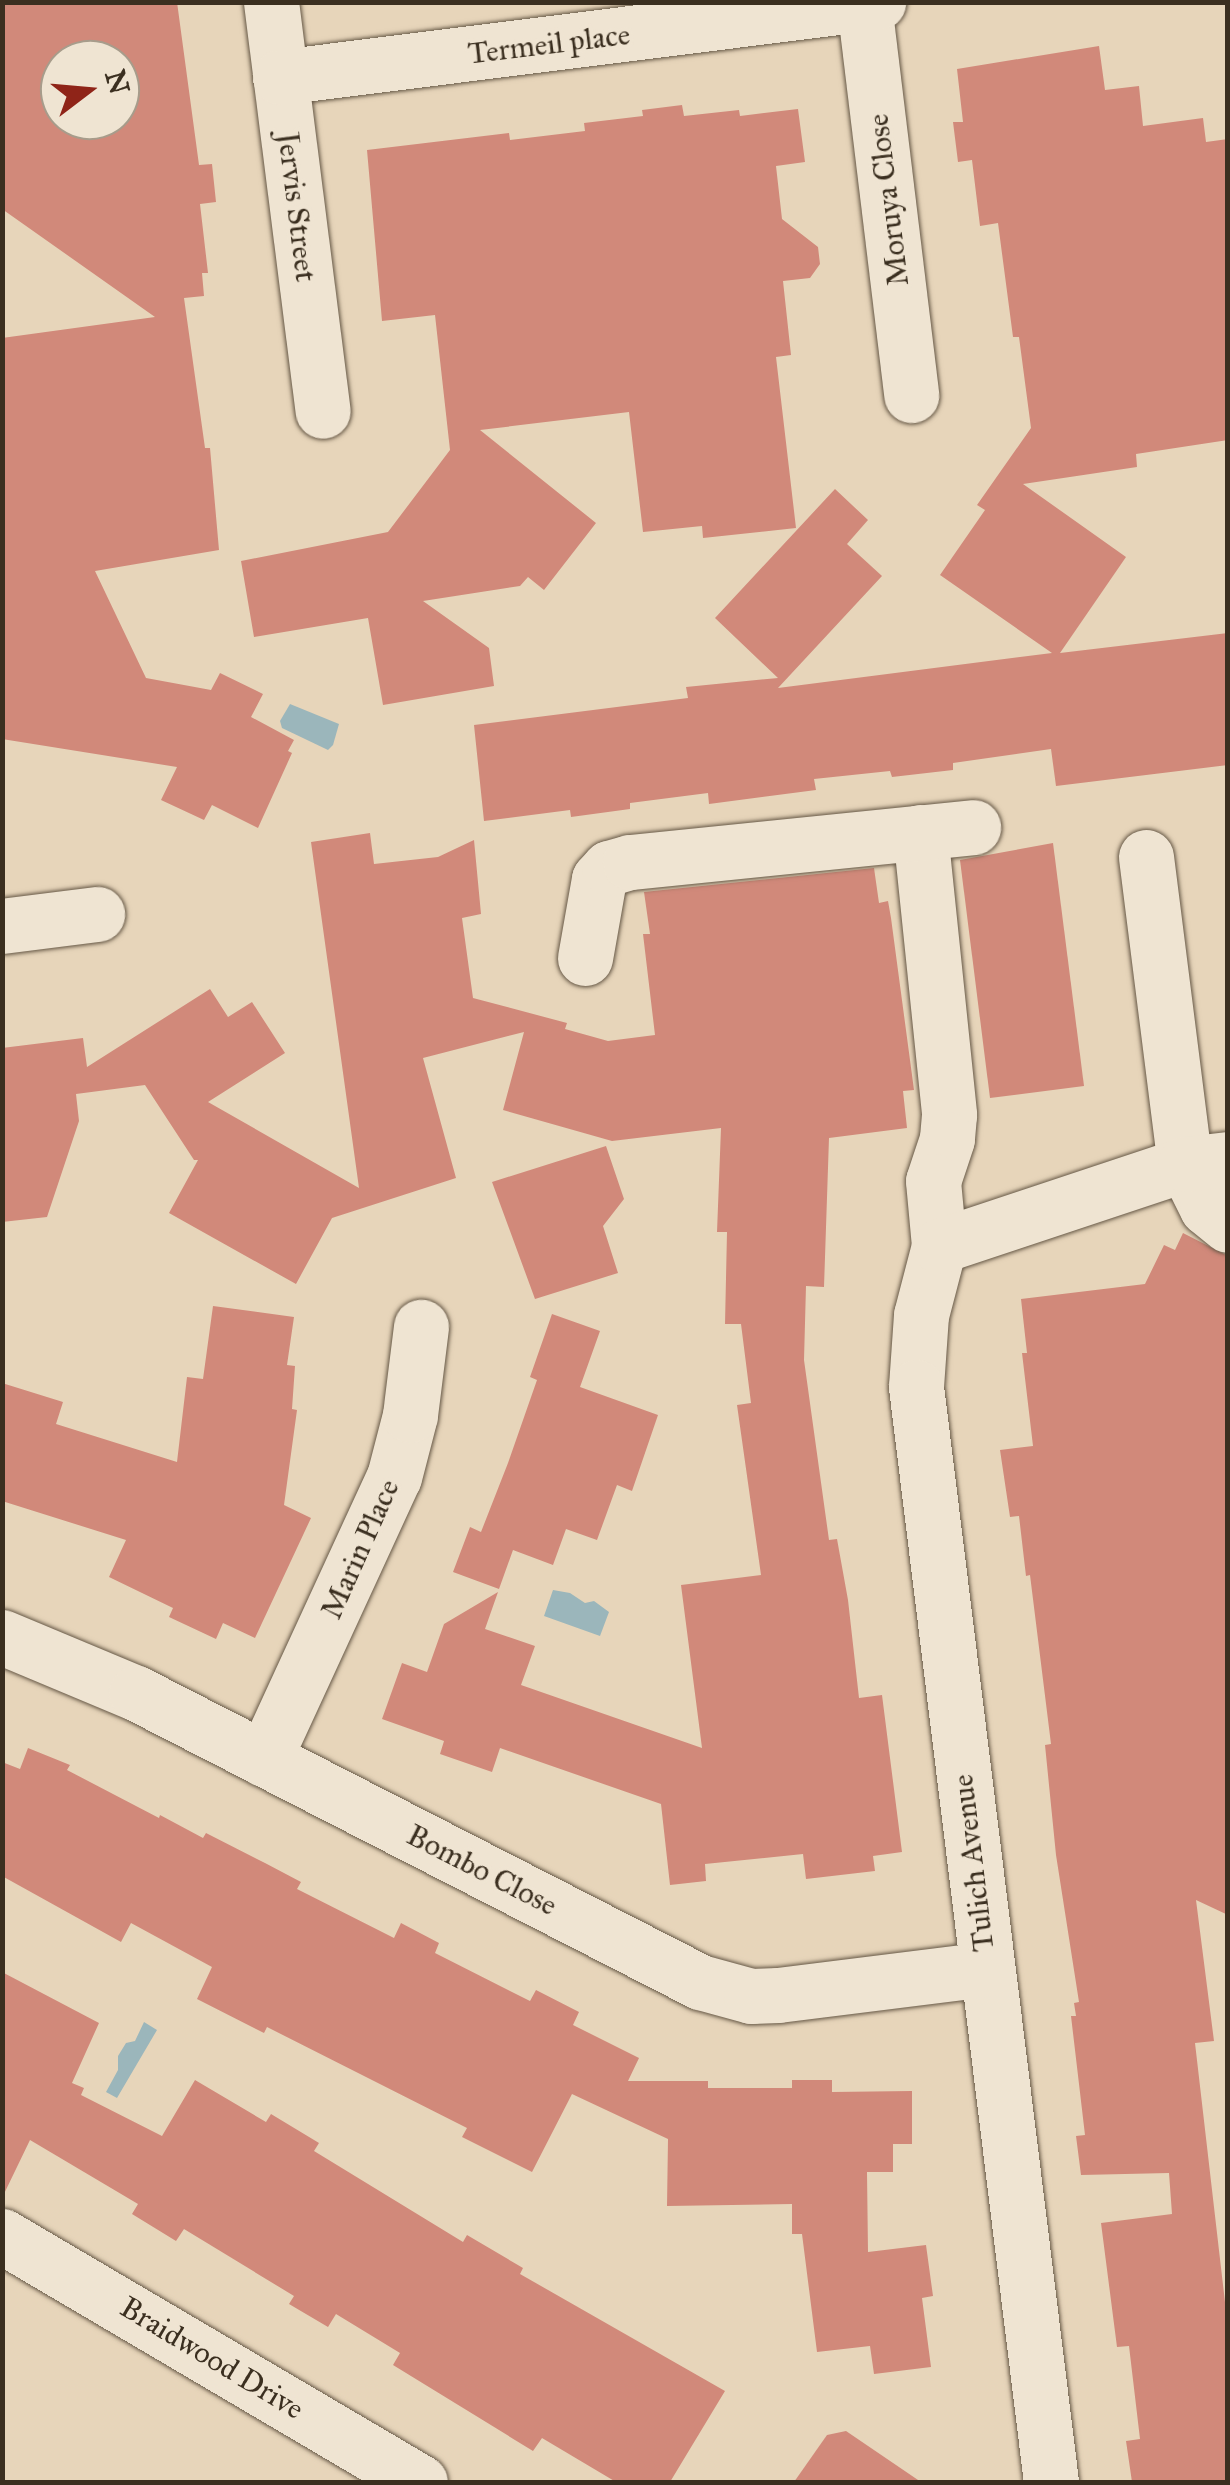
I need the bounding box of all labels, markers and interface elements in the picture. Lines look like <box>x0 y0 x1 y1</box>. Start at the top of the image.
street label: Termeil place <box>466 16 632 72</box>
north arrow <box>40 40 140 140</box>
text: N <box>97 66 137 98</box>
street label: Moruya Close <box>860 112 916 288</box>
street label: Jervis Street <box>270 130 324 284</box>
street label: Marin Place <box>313 1474 407 1624</box>
street label: Tulich Avenue <box>944 1772 1002 1954</box>
street label: Bombo Close <box>401 1817 563 1923</box>
street label: Braidwood Drive <box>114 2289 310 2427</box>

